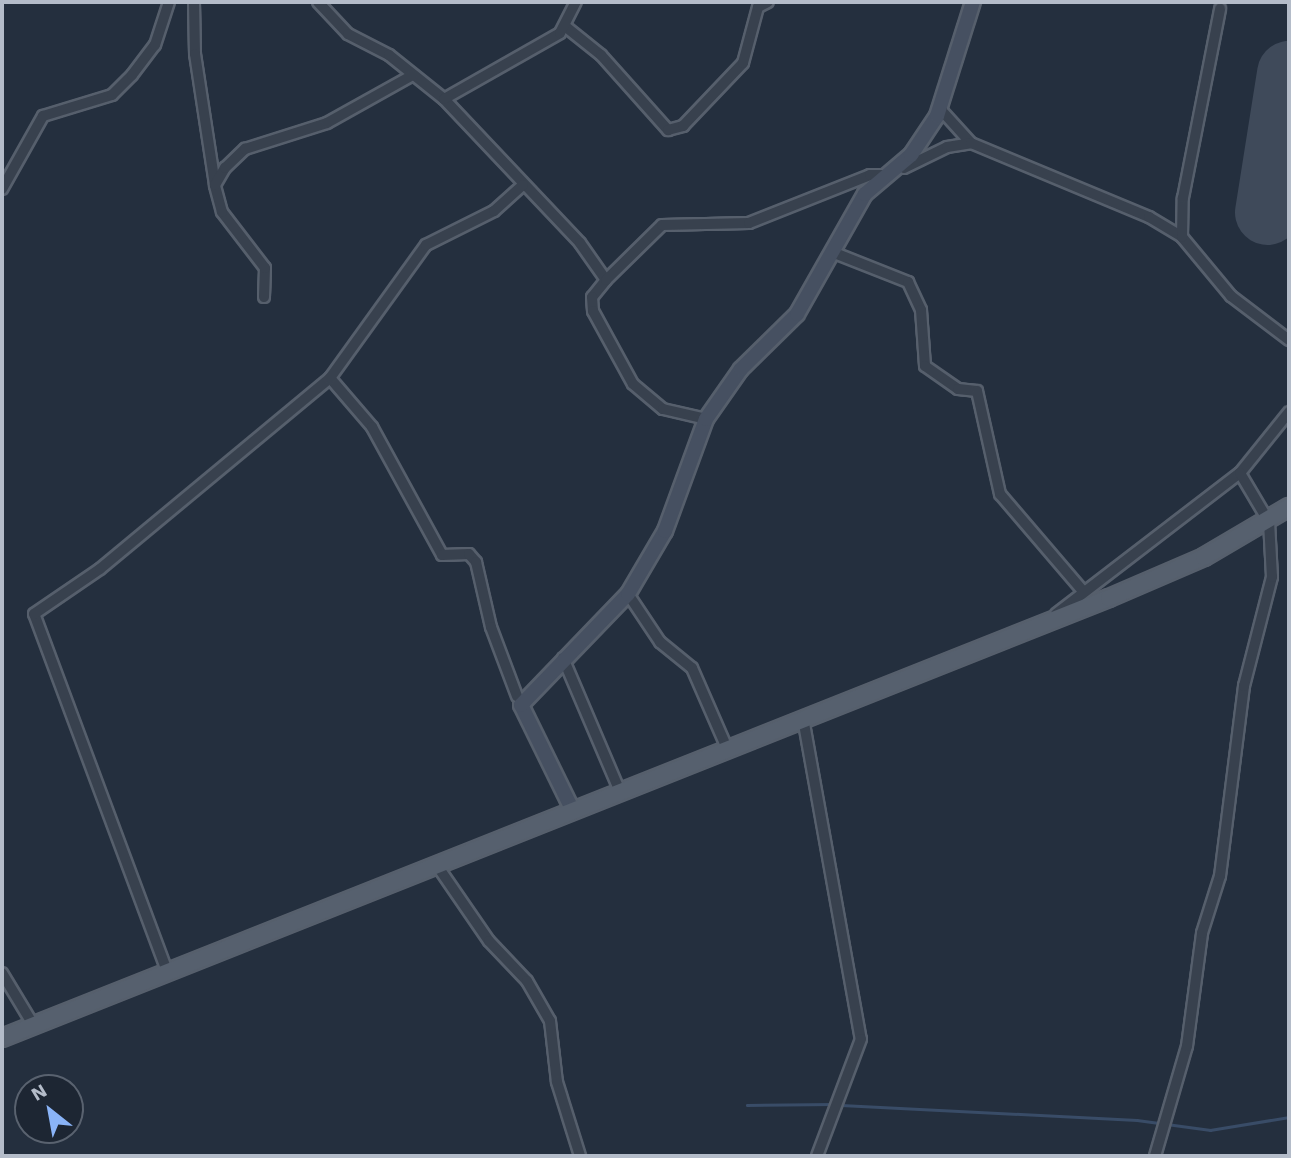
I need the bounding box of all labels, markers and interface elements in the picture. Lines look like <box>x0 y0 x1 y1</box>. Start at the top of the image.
north arrow <box>14 1074 84 1144</box>
text: N <box>27 1079 51 1106</box>

